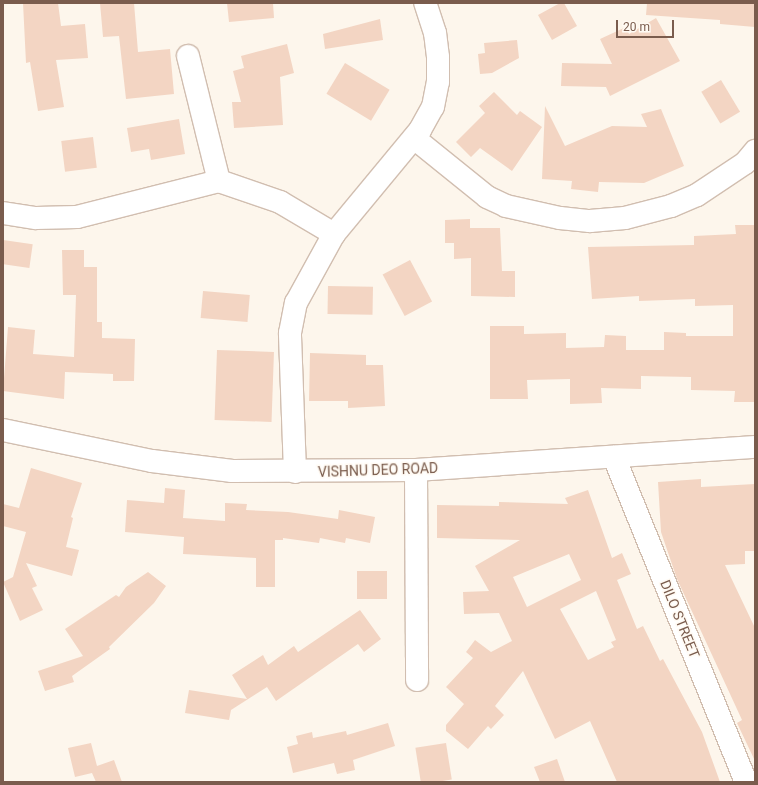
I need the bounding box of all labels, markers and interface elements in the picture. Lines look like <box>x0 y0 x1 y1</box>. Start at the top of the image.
scale bar <box>618 12 676 38</box>
text: 20 m <box>623 20 650 34</box>
street label: VISHNU DEO ROAD <box>318 460 438 480</box>
street label: DILO STREET <box>657 577 703 661</box>

